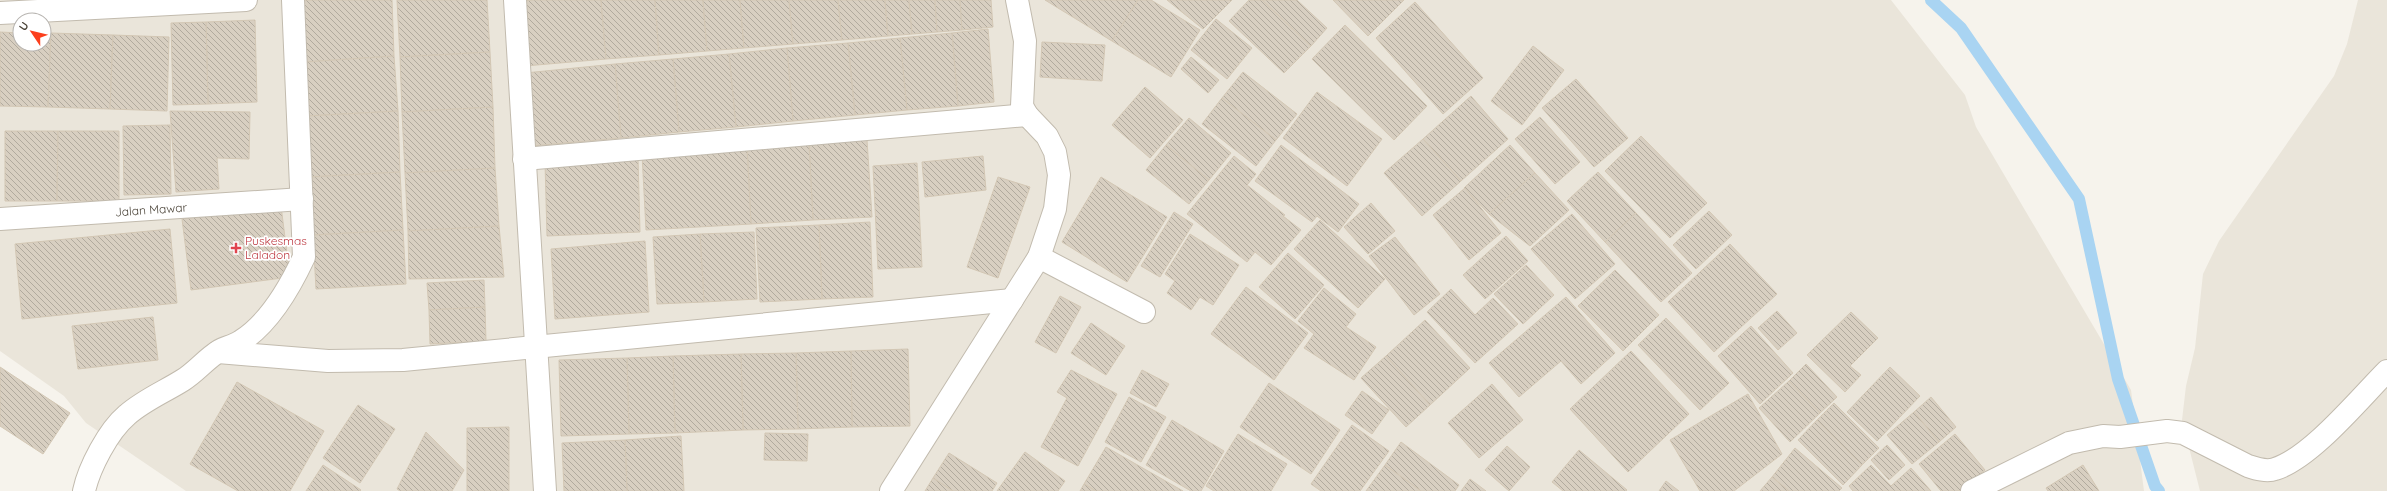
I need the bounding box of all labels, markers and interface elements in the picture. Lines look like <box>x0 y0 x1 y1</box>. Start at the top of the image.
north arrow <box>12 12 52 52</box>
text: U <box>16 19 32 33</box>
street label: Jalan Mawar <box>114 199 188 220</box>
place label: Puskesmas Laladon <box>245 233 307 262</box>
marker: Puskesmas Laladon <box>230 242 242 254</box>

